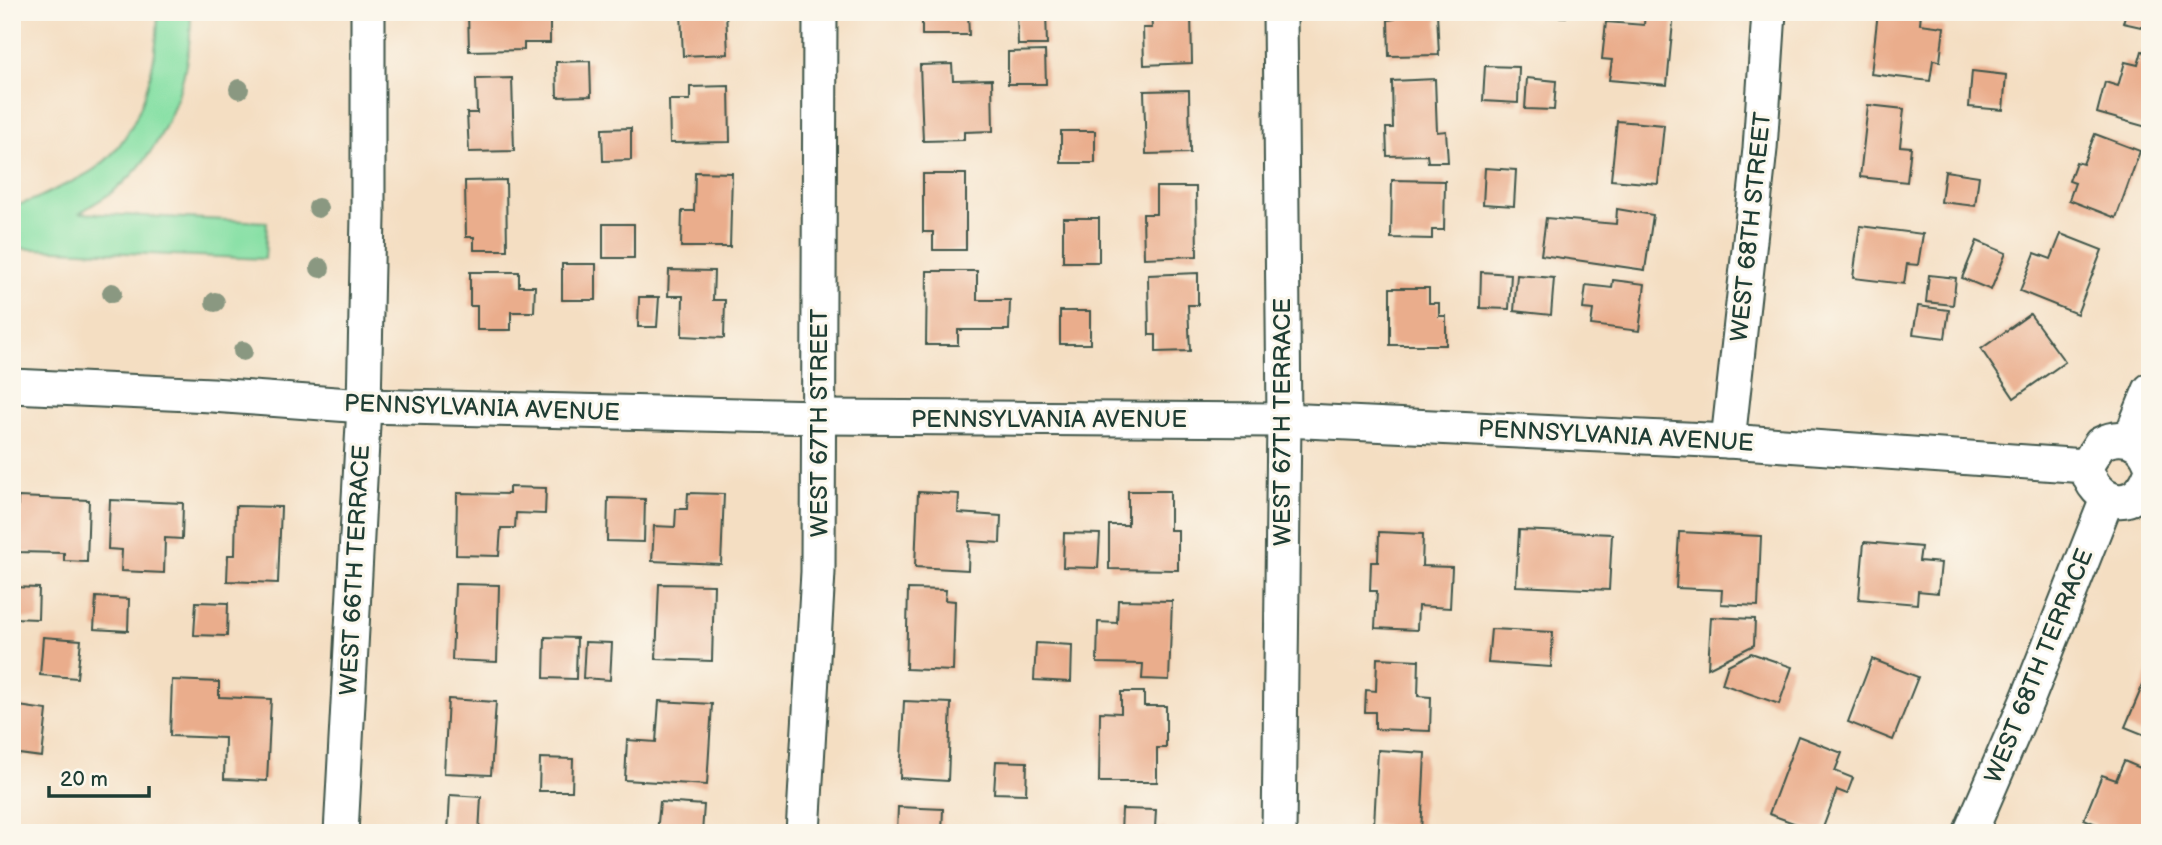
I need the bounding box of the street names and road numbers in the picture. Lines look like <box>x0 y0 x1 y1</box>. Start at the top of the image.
street label: WEST 68TH STREET <box>1725 110 1778 343</box>
street label: WEST 67TH TERRACE <box>1268 298 1297 546</box>
street label: WEST 67TH STREET <box>805 308 834 537</box>
street label: PENNSYLVANIA AVENUE <box>344 389 620 427</box>
street label: PENNSYLVANIA AVENUE <box>911 405 1187 434</box>
street label: PENNSYLVANIA AVENUE <box>1477 414 1755 458</box>
street label: WEST 66TH TERRACE <box>334 444 376 696</box>
street label: WEST 68TH TERRACE <box>1979 545 2099 787</box>

